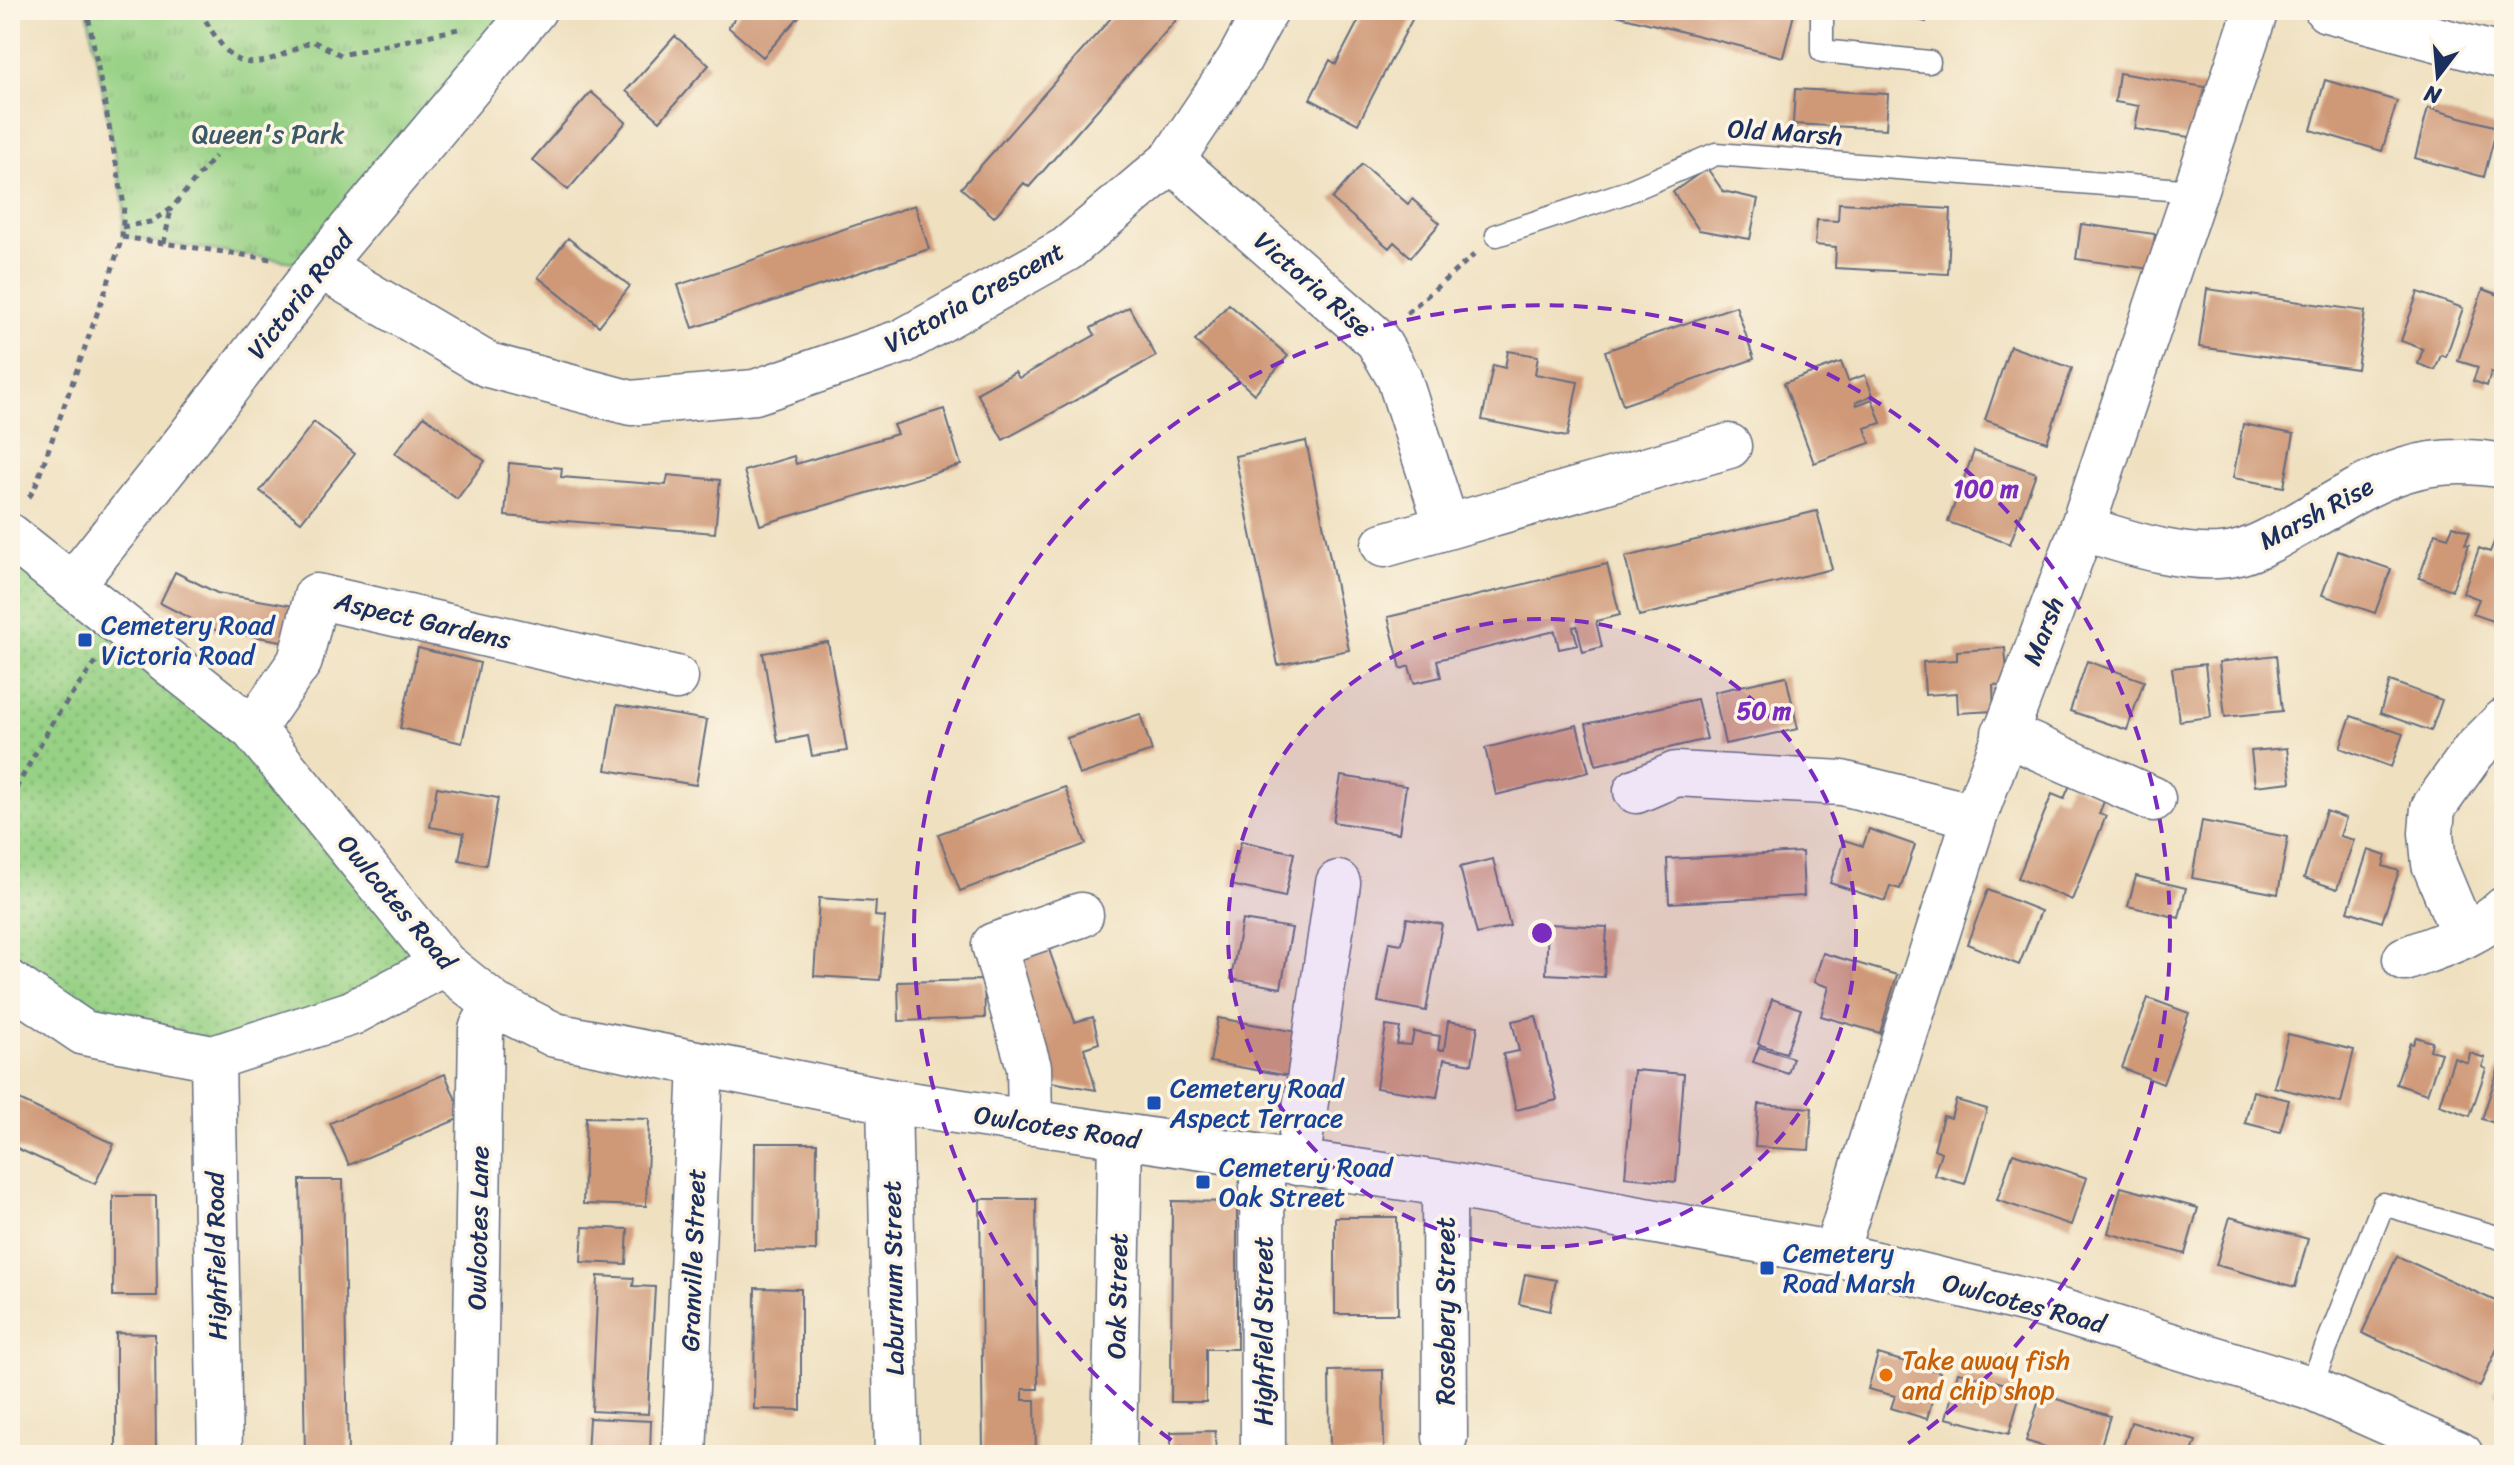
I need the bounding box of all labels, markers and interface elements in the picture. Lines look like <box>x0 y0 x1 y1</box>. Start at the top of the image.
north arrow <box>2398 36 2478 116</box>
text: N <box>2419 74 2446 116</box>
street label: Old Marsh <box>1726 105 1844 159</box>
park label: Queen's Park <box>192 111 344 157</box>
street label: Victoria Road <box>235 219 367 370</box>
street label: Victoria Rise <box>1243 219 1383 349</box>
street label: Victoria Crescent <box>875 228 1073 366</box>
street label: Marsh Rise <box>2250 463 2382 563</box>
text: 100 m <box>1953 468 2019 510</box>
street label: Aspect Gardens <box>329 577 516 663</box>
street label: Marsh <box>2009 590 2077 672</box>
place label: Cemetery Road Victoria Road <box>101 602 277 678</box>
marker: Cemetery Road Victoria Road <box>76 631 94 649</box>
text: 50 m <box>1737 690 1792 732</box>
street label: Owlcotes Road <box>326 823 470 983</box>
centre of rings <box>1528 919 1556 947</box>
place label: Cemetery Road Aspect Terrace <box>1169 1065 1346 1141</box>
street label: Owlcotes Road <box>971 1091 1145 1163</box>
marker: Cemetery Road Aspect Terrace <box>1145 1094 1163 1112</box>
place label: Cemetery Road Oak Street <box>1219 1144 1395 1220</box>
street label: Owlcotes Lane <box>454 1145 502 1311</box>
street label: Granville Street <box>667 1168 719 1352</box>
street label: Highfield Road <box>191 1169 240 1341</box>
marker: Cemetery Road Oak Street <box>1194 1173 1212 1191</box>
street label: Laburnum Street <box>868 1180 918 1376</box>
street label: Rosebery Street <box>1422 1217 1468 1405</box>
place label: Cemetery Road Marsh <box>1783 1230 1916 1306</box>
street label: Oak Street <box>1093 1233 1141 1359</box>
street label: Highfield Street <box>1240 1236 1286 1426</box>
marker: Cemetery Road Marsh <box>1758 1259 1776 1277</box>
street label: Owlcotes Road <box>1937 1259 2113 1347</box>
place label: Take away fish and chip shop <box>1902 1337 2070 1413</box>
marker: Take away fish and chip shop <box>1877 1366 1895 1384</box>

